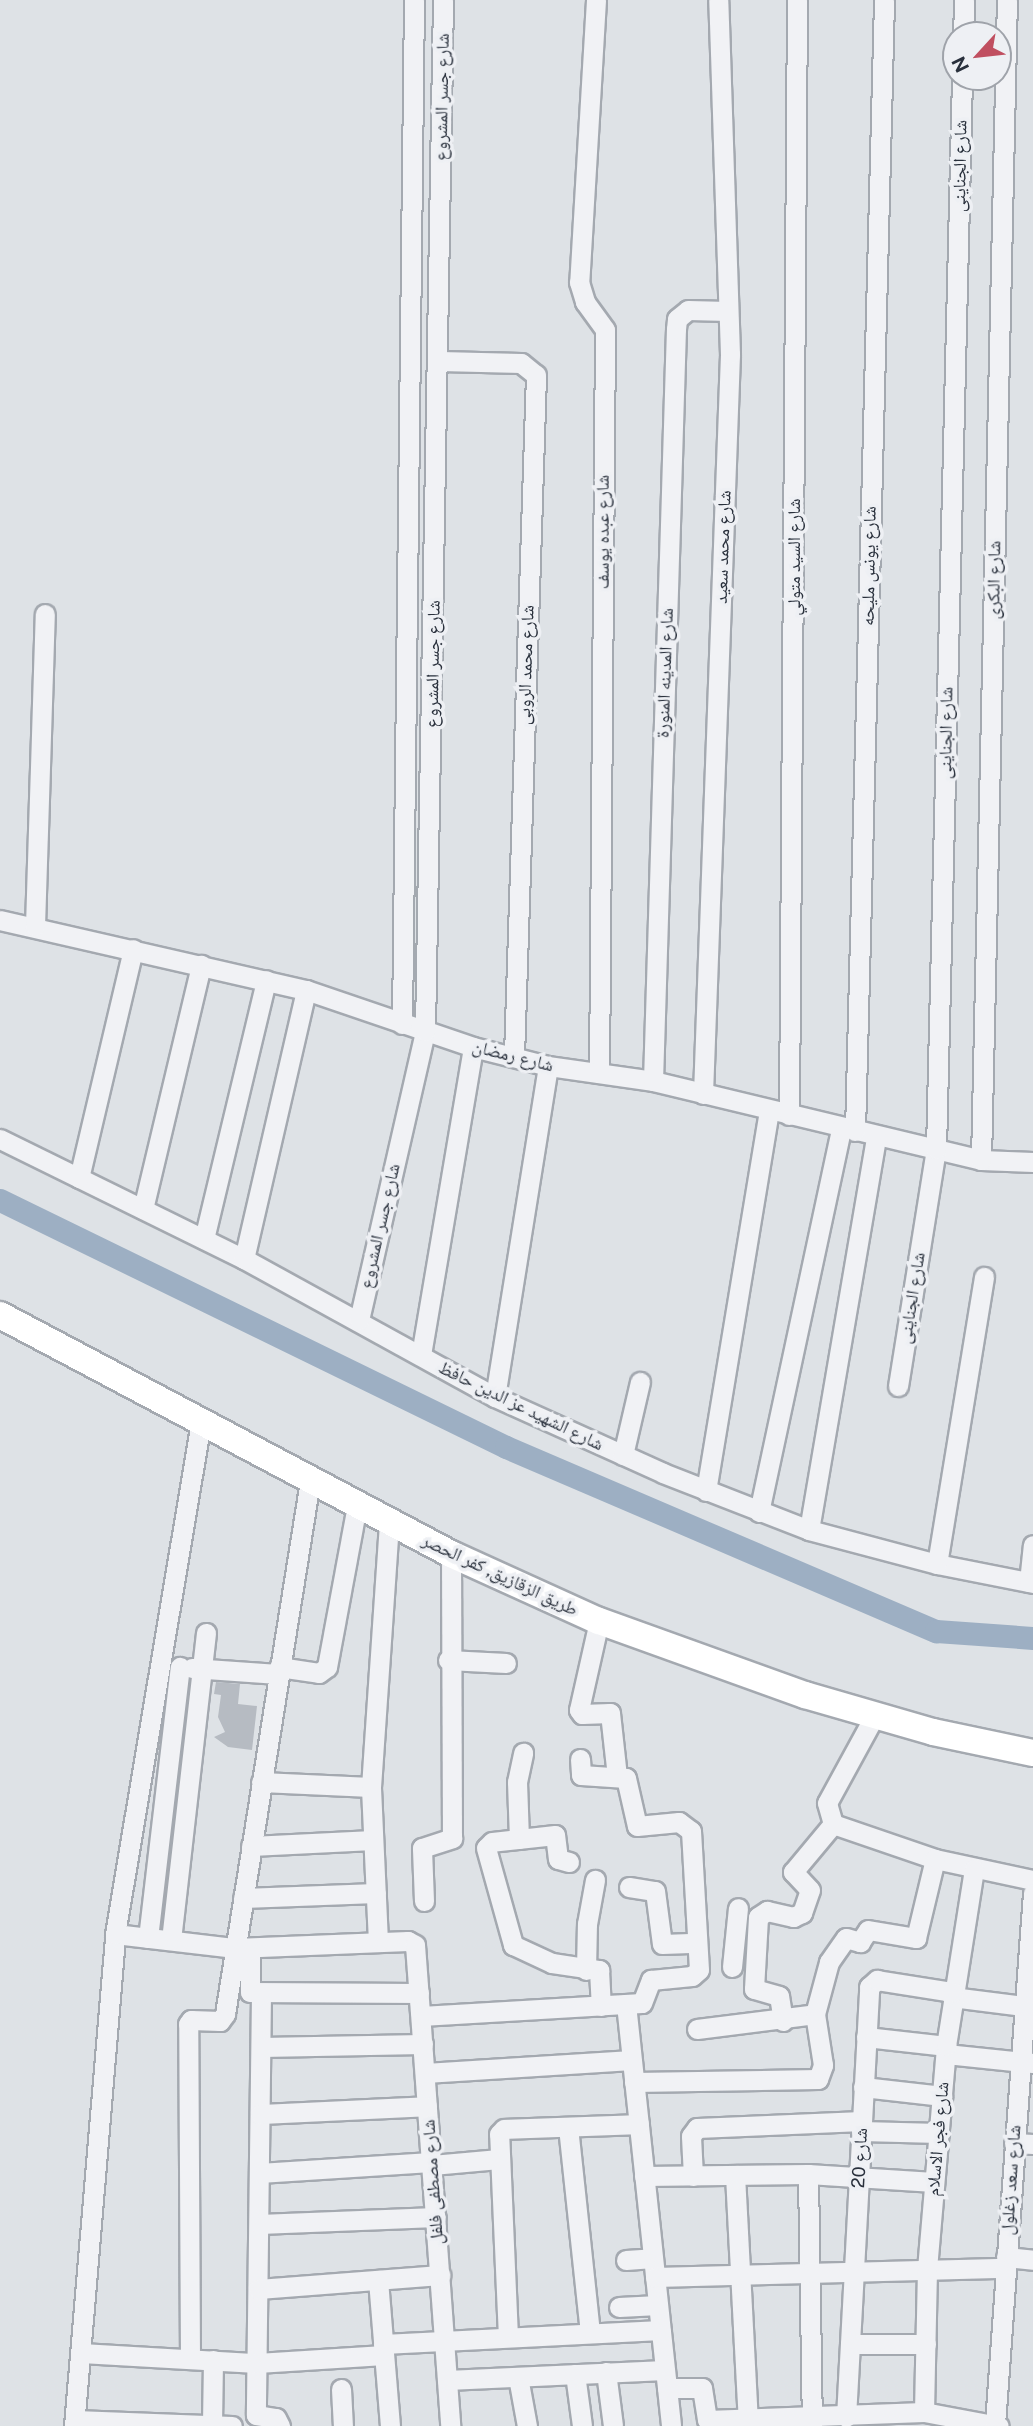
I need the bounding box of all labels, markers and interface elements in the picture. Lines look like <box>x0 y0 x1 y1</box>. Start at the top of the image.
north arrow <box>942 21 1012 91</box>
street label: شارع جسر المشروع <box>430 33 454 161</box>
text: N <box>947 53 973 76</box>
street label: شارع الجناينى <box>948 120 972 212</box>
street label: شارع عبده يوسف <box>592 475 614 589</box>
street label: شارع محمد سعيد <box>710 490 736 604</box>
street label: شارع السيد متولي <box>783 498 805 616</box>
street label: شارع يونس مليحه <box>857 506 881 626</box>
street label: شارع البكرى <box>983 541 1005 619</box>
street label: شارع جسر المشروع <box>421 600 445 728</box>
street label: شارع محمد الروبى <box>513 605 539 725</box>
street label: شارع المدينه المنورة <box>652 608 678 738</box>
street label: شارع الجناينى <box>934 687 958 779</box>
street label: شارع رمضان <box>470 1035 556 1077</box>
street label: شارع جسر المشروع <box>355 1161 405 1291</box>
street label: شارع الجناينى <box>894 1251 930 1345</box>
street label: شارع الشهيد عز الدين حافظ <box>435 1357 607 1455</box>
street label: طريق الزقازيق, كفر الحصر <box>419 1529 581 1621</box>
street label: شارع فجر الاسلام <box>922 2081 954 2197</box>
street label: شارع مصطفى فلفل <box>418 2119 448 2245</box>
street label: شارع سعد زغلول <box>996 2124 1026 2236</box>
street label: شارع 20 <box>848 2127 872 2189</box>

